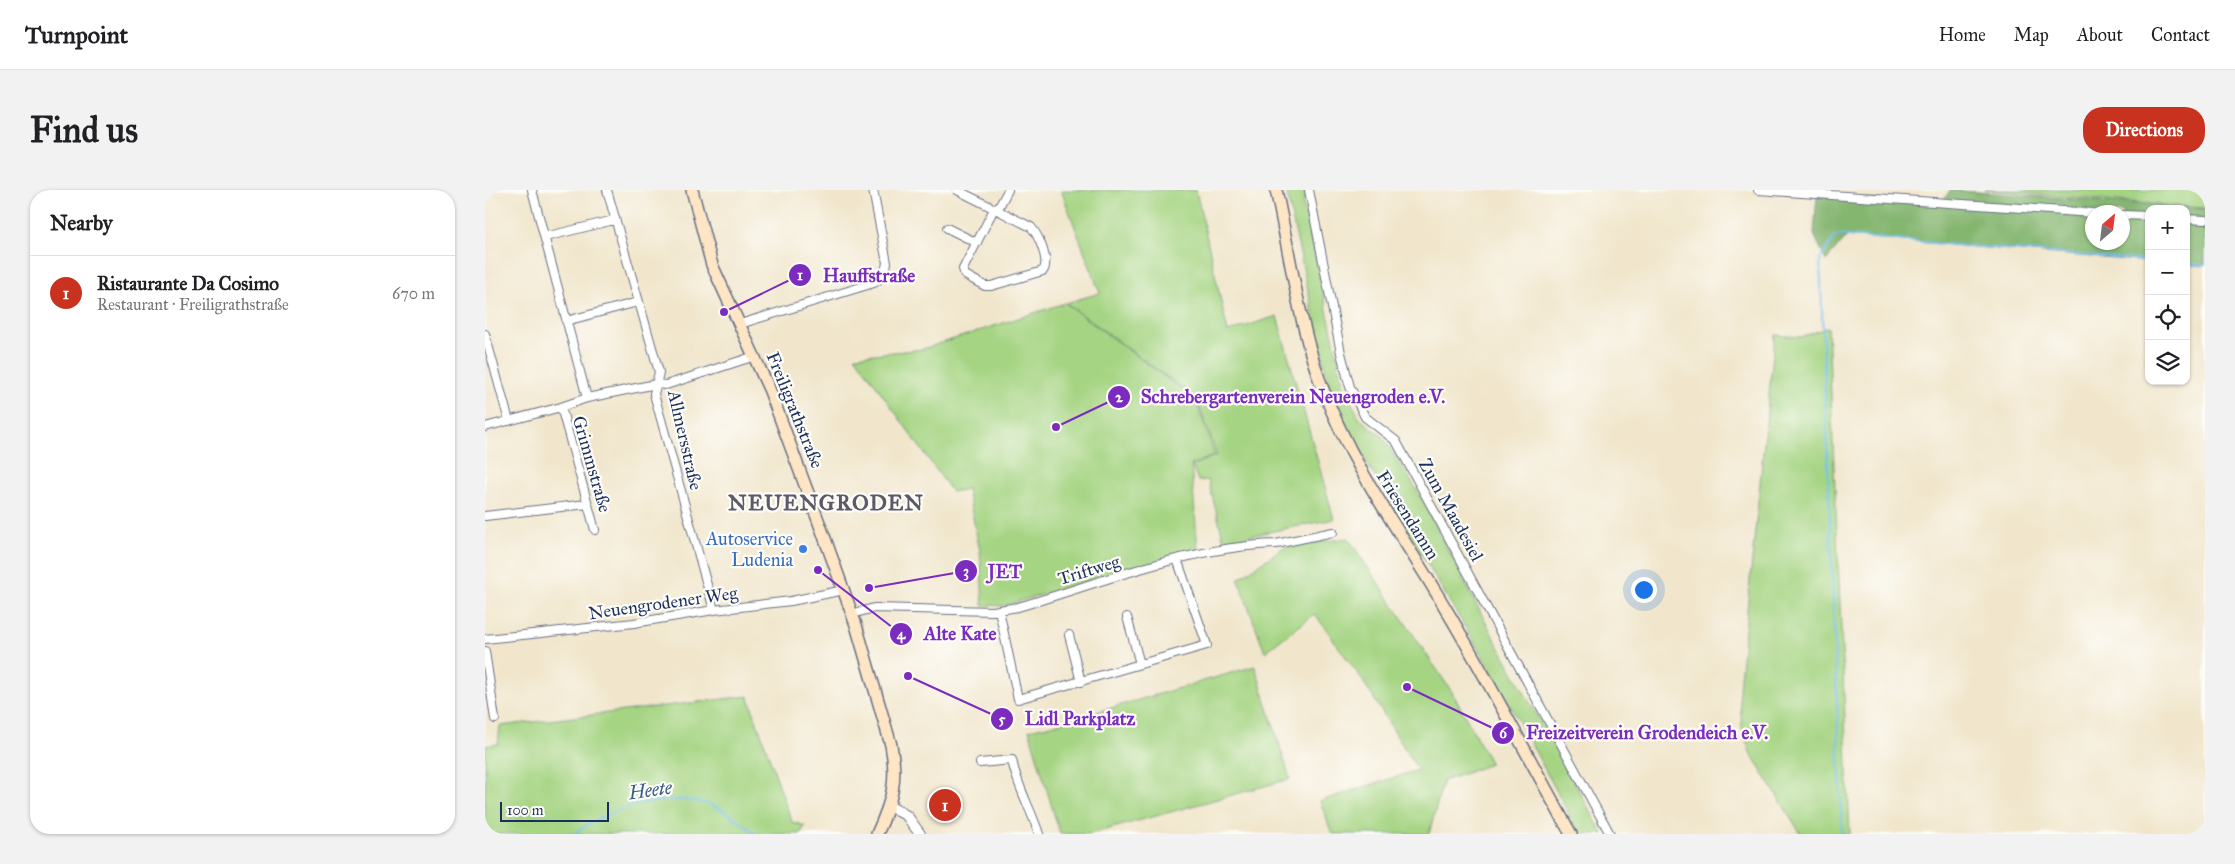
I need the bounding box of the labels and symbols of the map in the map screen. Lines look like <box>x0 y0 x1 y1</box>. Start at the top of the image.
north arrow <box>2085 205 2130 250</box>
callout: Hauffstraße <box>788 258 925 292</box>
text: Hauffstraße <box>823 264 915 287</box>
text: 1 <box>797 266 803 284</box>
street label: Freiligrathstraße <box>761 349 828 472</box>
callout: Schrebergartenverein Neuengroden e.V. <box>1106 380 1456 414</box>
text: Schrebergartenverein Neuengroden e.V. <box>1141 385 1445 409</box>
street label: Allmersstraße <box>663 387 707 492</box>
text: 2 <box>1115 388 1123 406</box>
street label: Grimmstraße <box>568 413 616 515</box>
street label: Zum Maadesiel <box>1414 455 1488 565</box>
street label: Friesendamm <box>1372 466 1444 564</box>
district label: NEUENGRODEN <box>728 489 924 516</box>
place label: Autoservice Ludenia <box>705 528 793 571</box>
marker: Autoservice Ludenia <box>797 543 809 555</box>
street label: Triftweg <box>1055 550 1123 591</box>
callout: JET <box>953 554 1032 588</box>
text: JET <box>985 560 1022 584</box>
text: 3 <box>963 562 969 581</box>
your location <box>1631 577 1657 603</box>
street label: Neuengrodener Weg <box>587 582 740 625</box>
callout: Alte Kate <box>889 617 1006 651</box>
text: Alte Kate <box>922 622 996 645</box>
text: 4 <box>897 625 906 644</box>
callout: Lidl Parkplatz <box>990 702 1145 736</box>
text: Lidl Parkplatz <box>1025 707 1135 731</box>
text: 5 <box>999 710 1006 728</box>
callout: Freizeitverein Grodendeich e.V. <box>1490 716 1778 750</box>
text: Freizeitverein Grodendeich e.V. <box>1526 721 1768 744</box>
text: 6 <box>1499 724 1508 742</box>
water label: Heete <box>626 775 674 805</box>
pin: 1 <box>929 786 961 824</box>
scale bar <box>500 799 609 822</box>

